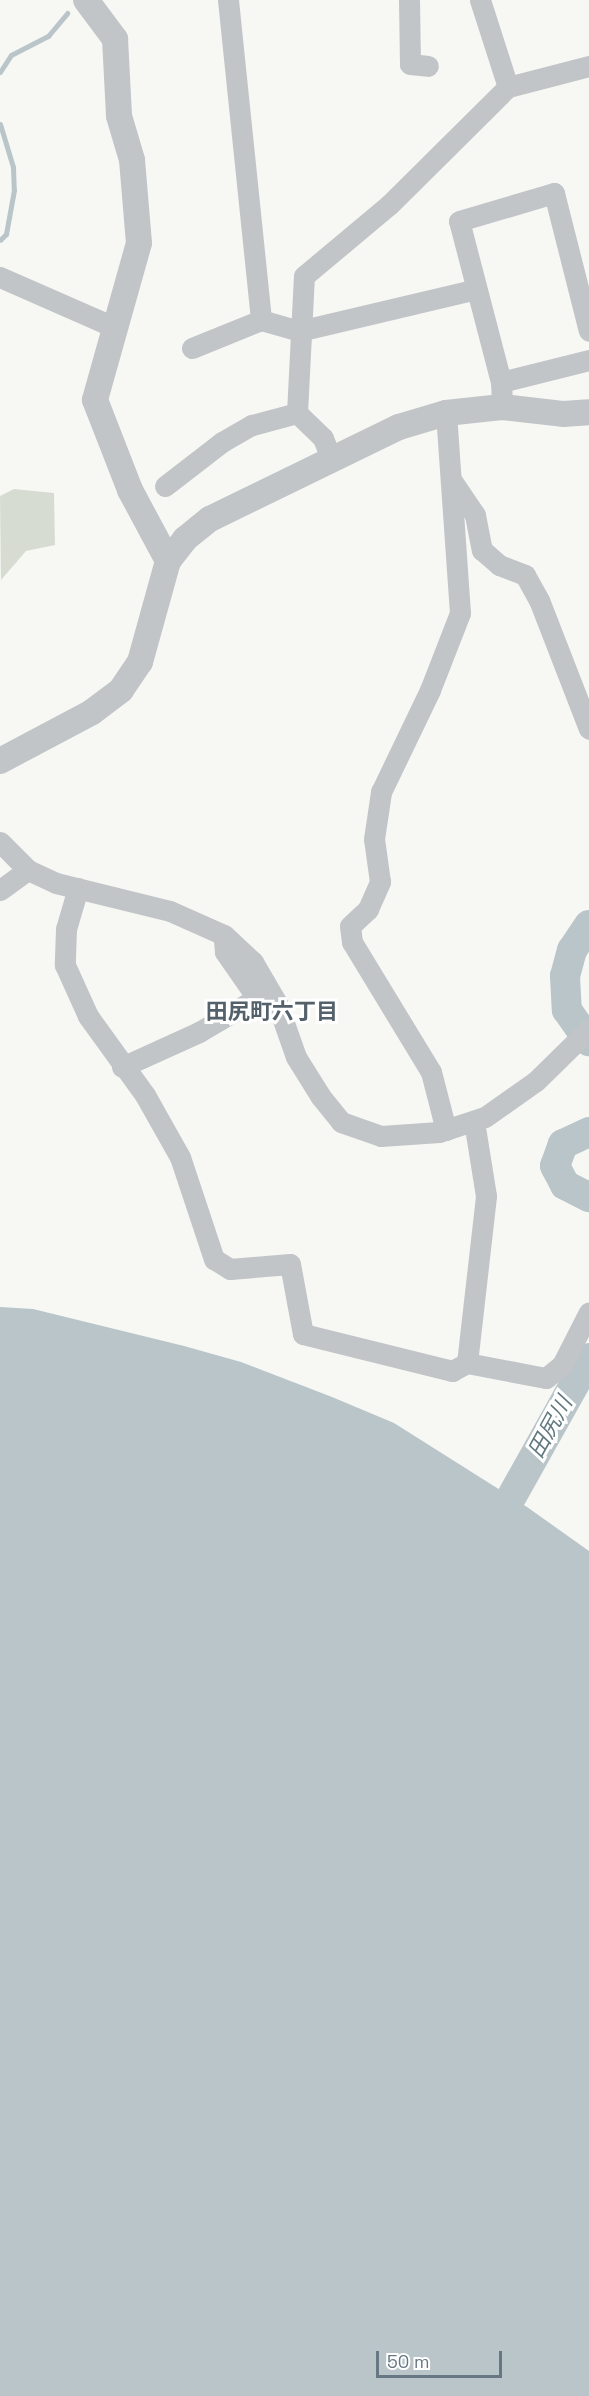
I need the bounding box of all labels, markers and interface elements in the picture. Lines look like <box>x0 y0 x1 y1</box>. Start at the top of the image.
district label: 田尻町六丁目 <box>206 999 338 1025</box>
water label: 田尻川 <box>522 1392 578 1462</box>
scale bar <box>379 2339 505 2377</box>
text: 50 m <box>387 2350 429 2373</box>

